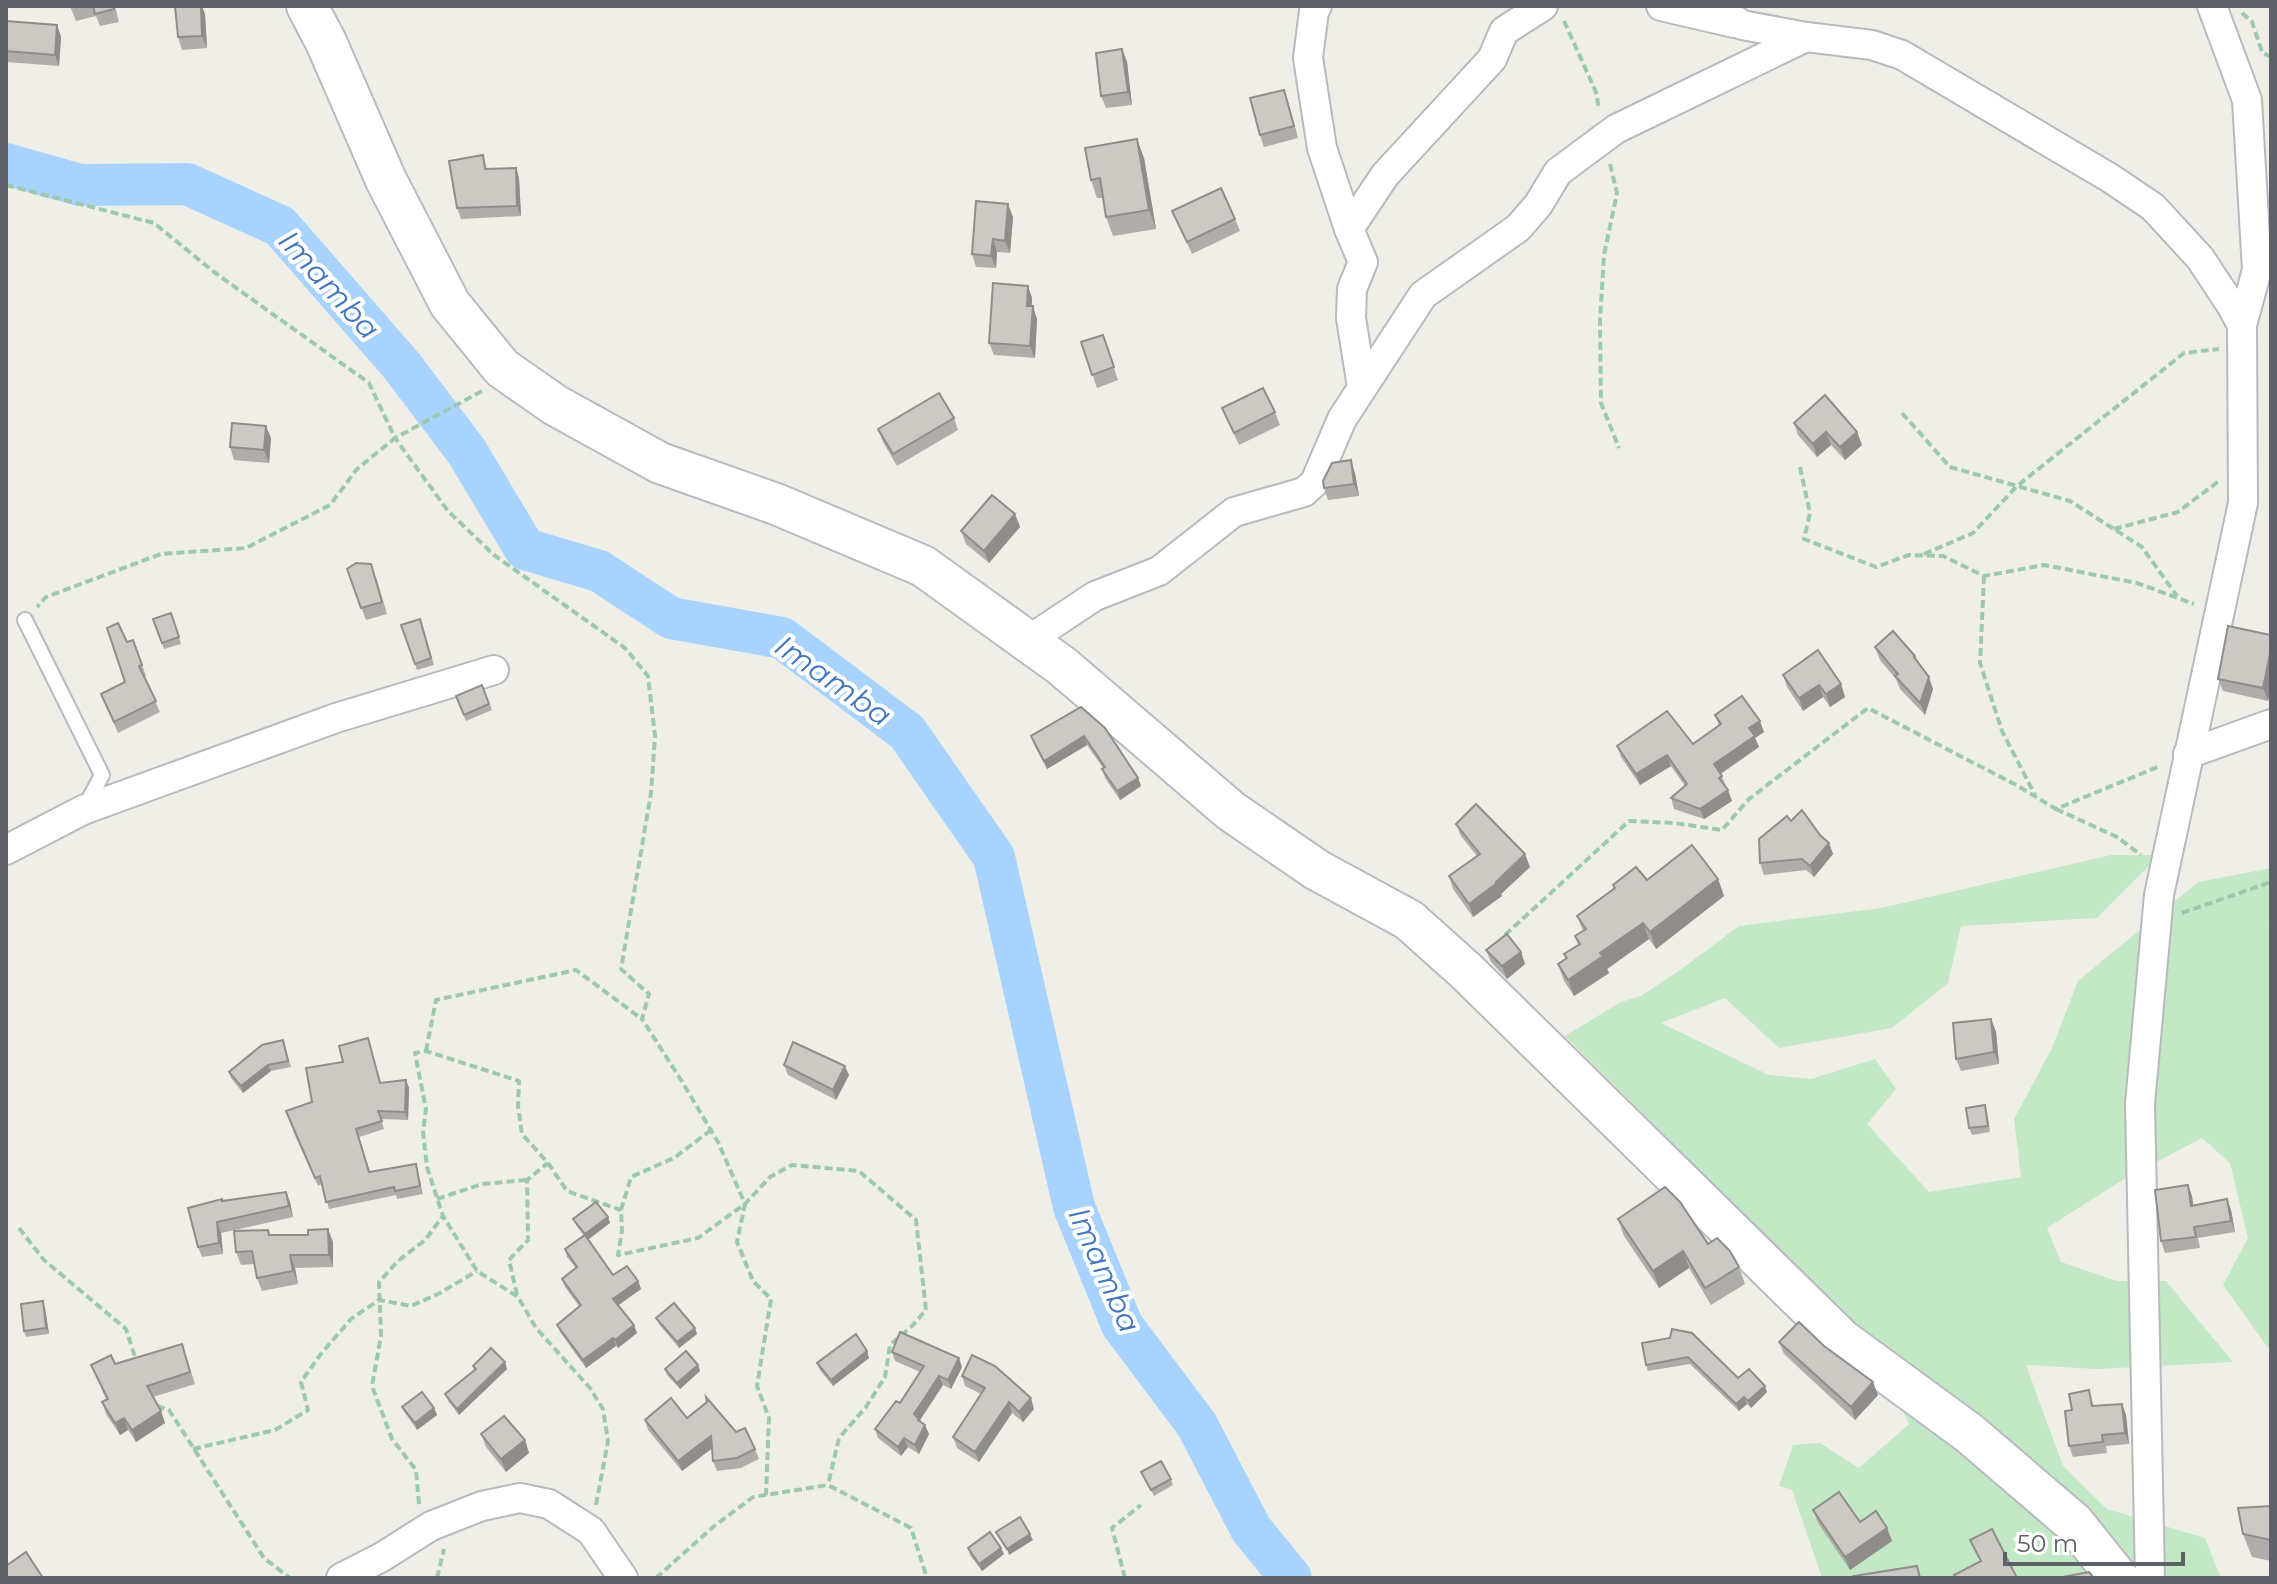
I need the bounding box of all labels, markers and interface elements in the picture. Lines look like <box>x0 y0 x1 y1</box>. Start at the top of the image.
water label: Imamba <box>271 223 388 347</box>
water label: Imamba <box>768 627 899 734</box>
water label: Imamba <box>1060 1201 1149 1338</box>
scale bar <box>2005 1516 2183 1566</box>
text: 50 m <box>2017 1529 2078 1558</box>

